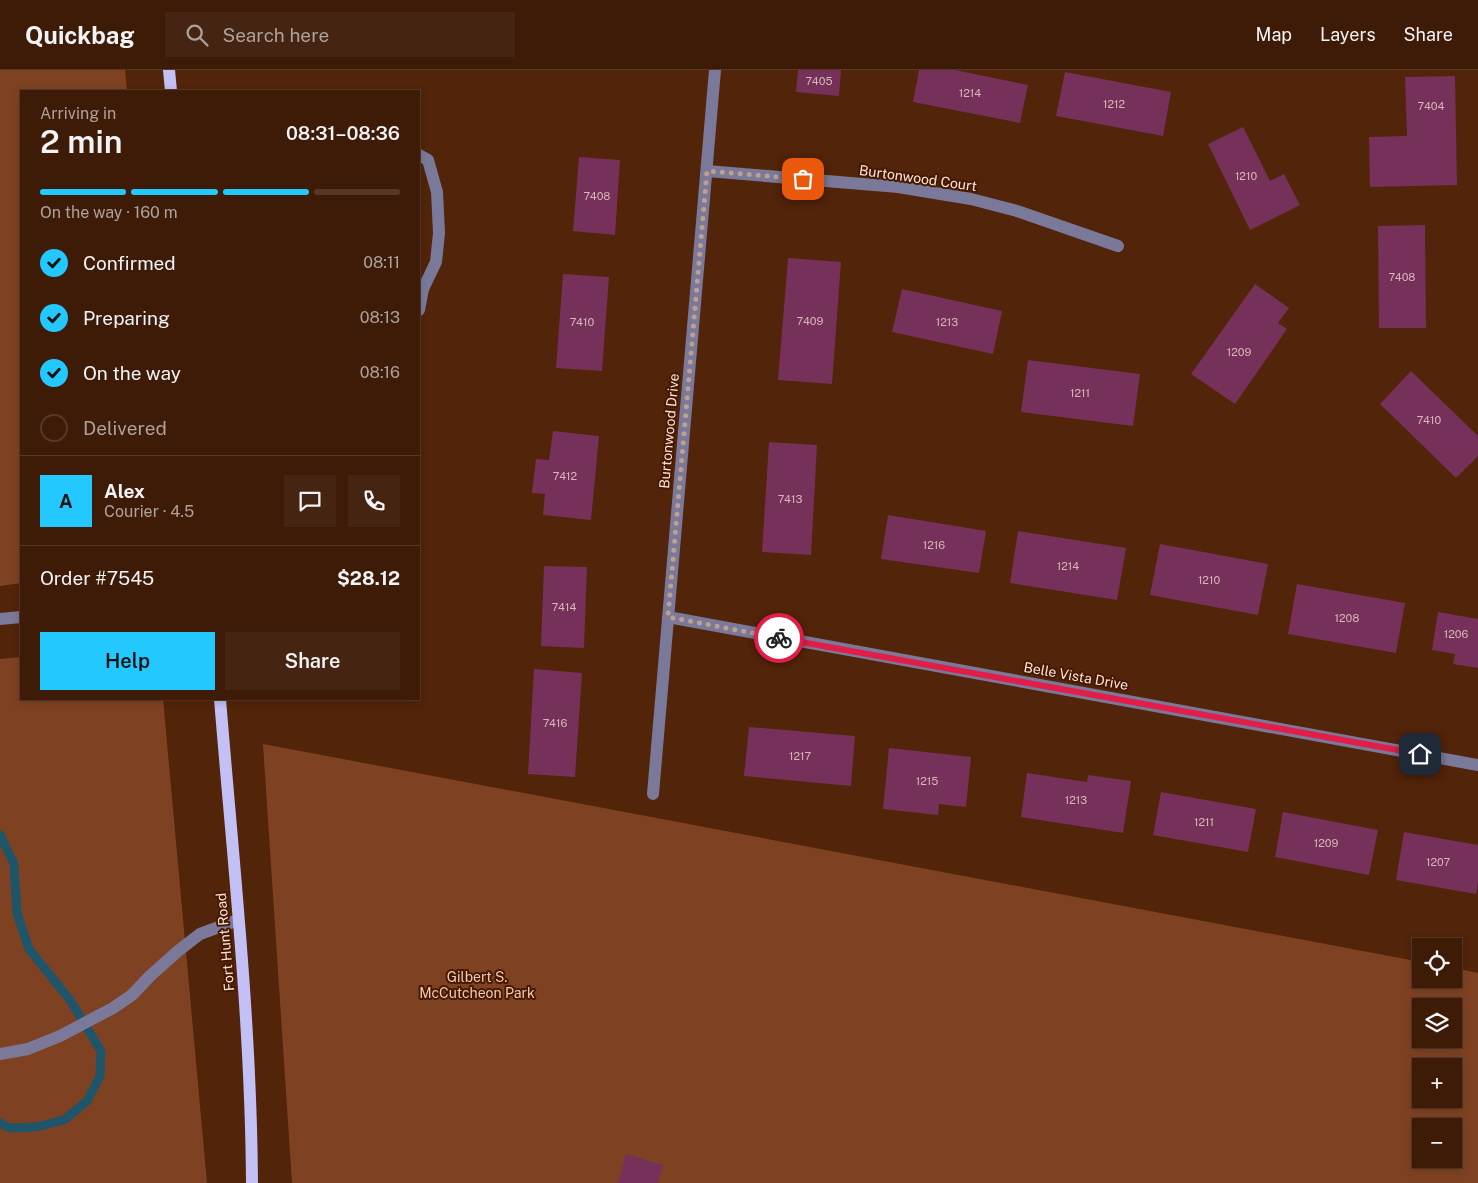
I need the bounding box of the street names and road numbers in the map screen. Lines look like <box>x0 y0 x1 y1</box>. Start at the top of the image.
street label: Burtonwood Court <box>858 162 978 194</box>
street label: Burtonwood Drive <box>656 373 682 489</box>
street label: Belle Vista Drive <box>1022 659 1130 693</box>
street label: Fort Hunt Road <box>213 892 237 992</box>

